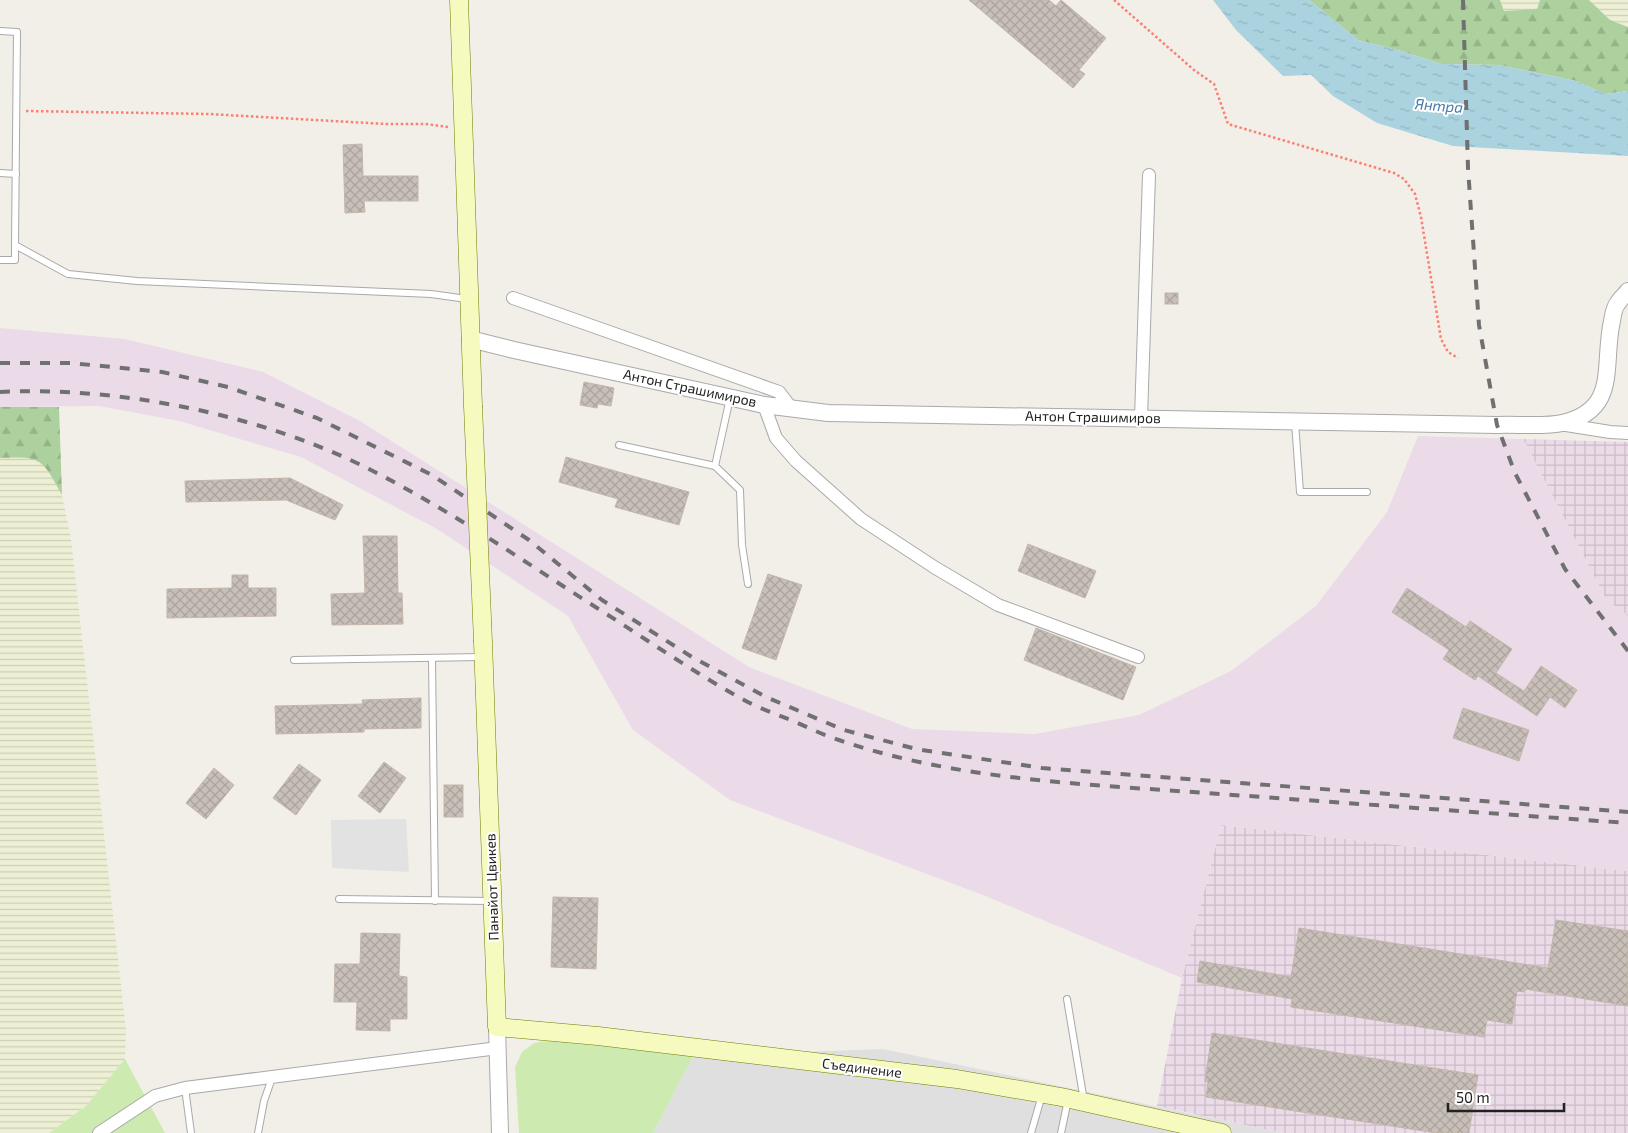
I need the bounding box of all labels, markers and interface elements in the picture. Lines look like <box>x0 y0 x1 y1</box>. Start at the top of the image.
water label: Янтра <box>1414 94 1464 116</box>
street label: Антон Страшимиров <box>622 365 758 410</box>
street label: Антон Страшимиров <box>1025 407 1161 426</box>
street label: Панайот Цвикев <box>481 833 502 941</box>
street label: Съединение <box>821 1054 903 1081</box>
scale bar <box>1448 1080 1564 1112</box>
text: 50 m <box>1456 1088 1490 1106</box>

